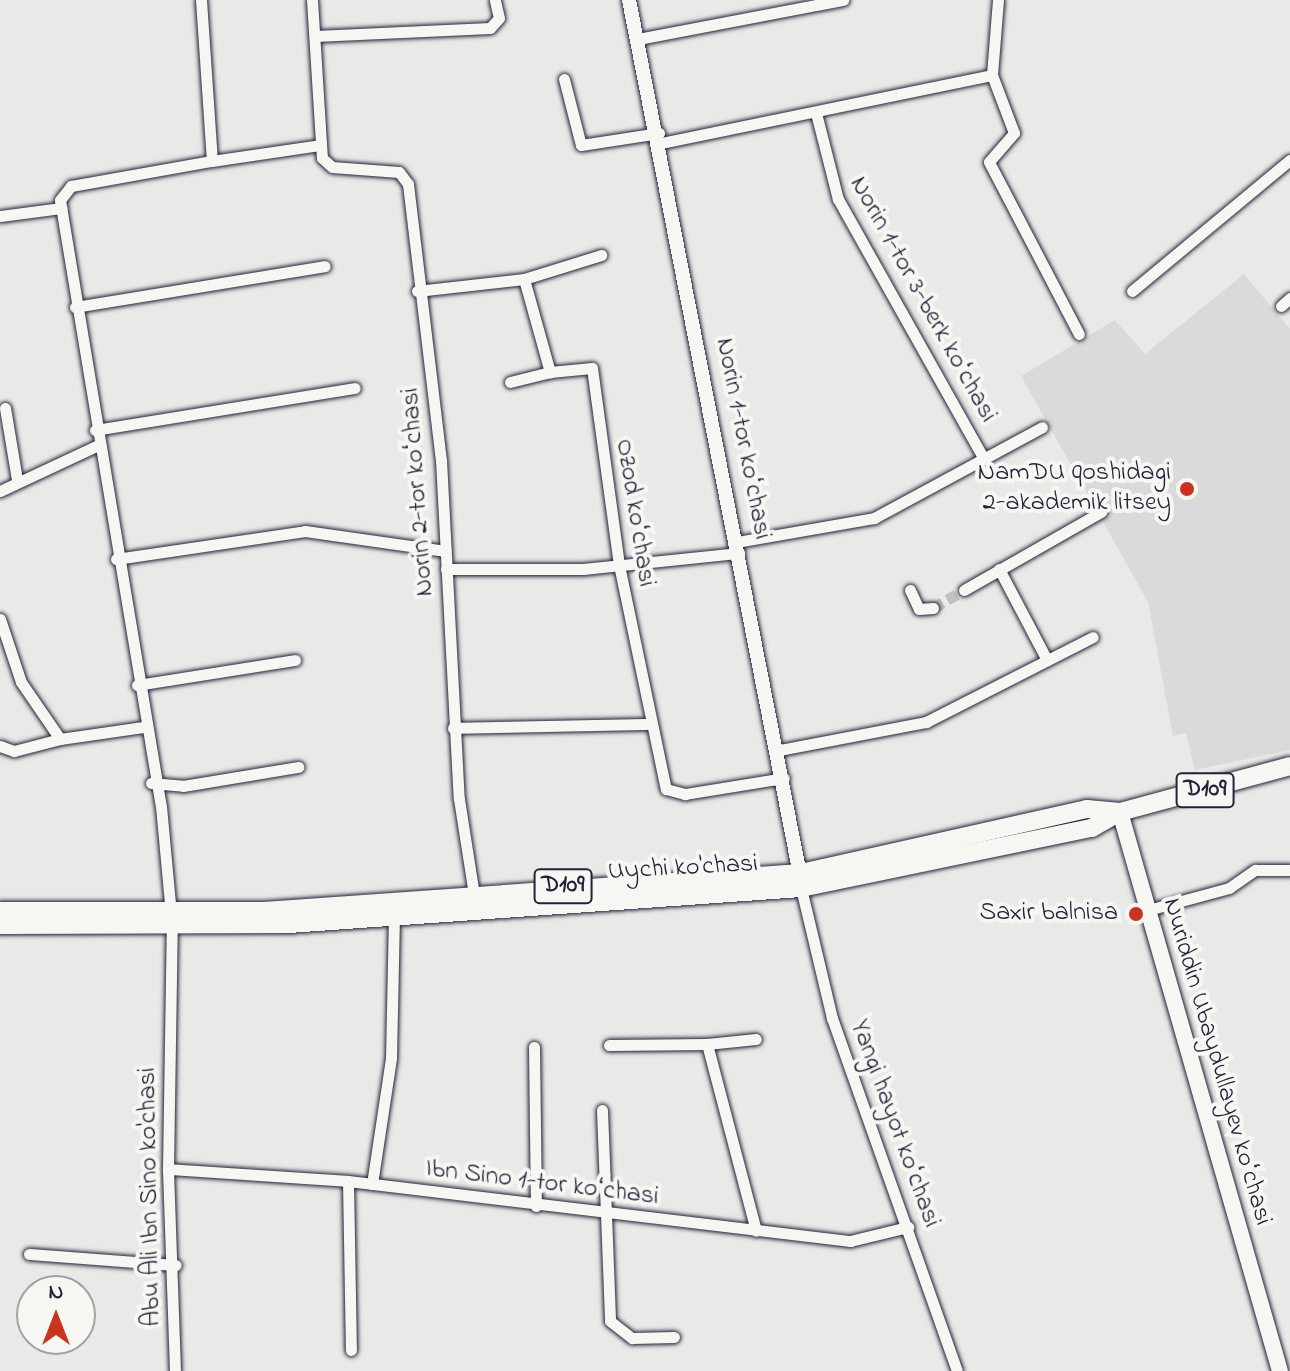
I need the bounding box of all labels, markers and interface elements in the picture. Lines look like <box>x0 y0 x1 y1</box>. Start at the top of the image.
street label: Norin 1-tor 3-berk koʻchasi <box>841 172 1003 428</box>
street label: Norin 1-tor koʻchasi <box>707 336 777 542</box>
street label: Norin 2-tor koʻchasi <box>396 387 442 597</box>
street label: Ozod koʻchasi <box>607 437 661 589</box>
place label: NamDU qoshidagi 2-akademik litsey <box>978 458 1171 520</box>
marker: NamDU qoshidagi 2-akademik litsey <box>1178 480 1196 498</box>
road number: D109 <box>1175 770 1235 810</box>
street label: Uychi ko'chasi <box>607 849 759 889</box>
road number: D109 <box>533 866 593 906</box>
street label: Nuriddin Ubaydullayev koʻchasi <box>1154 895 1278 1229</box>
place label: Saxir balnisa <box>979 898 1118 930</box>
marker: Saxir balnisa <box>1125 903 1147 925</box>
street label: Yangi hayot koʻchasi <box>842 1016 946 1232</box>
street label: Abu Ali Ibn Sino ko'chasi <box>133 1067 169 1327</box>
street label: Ibn Sino 1-tor koʻchasi <box>424 1154 660 1214</box>
north arrow <box>16 1275 96 1355</box>
text: N <box>49 1277 63 1309</box>

